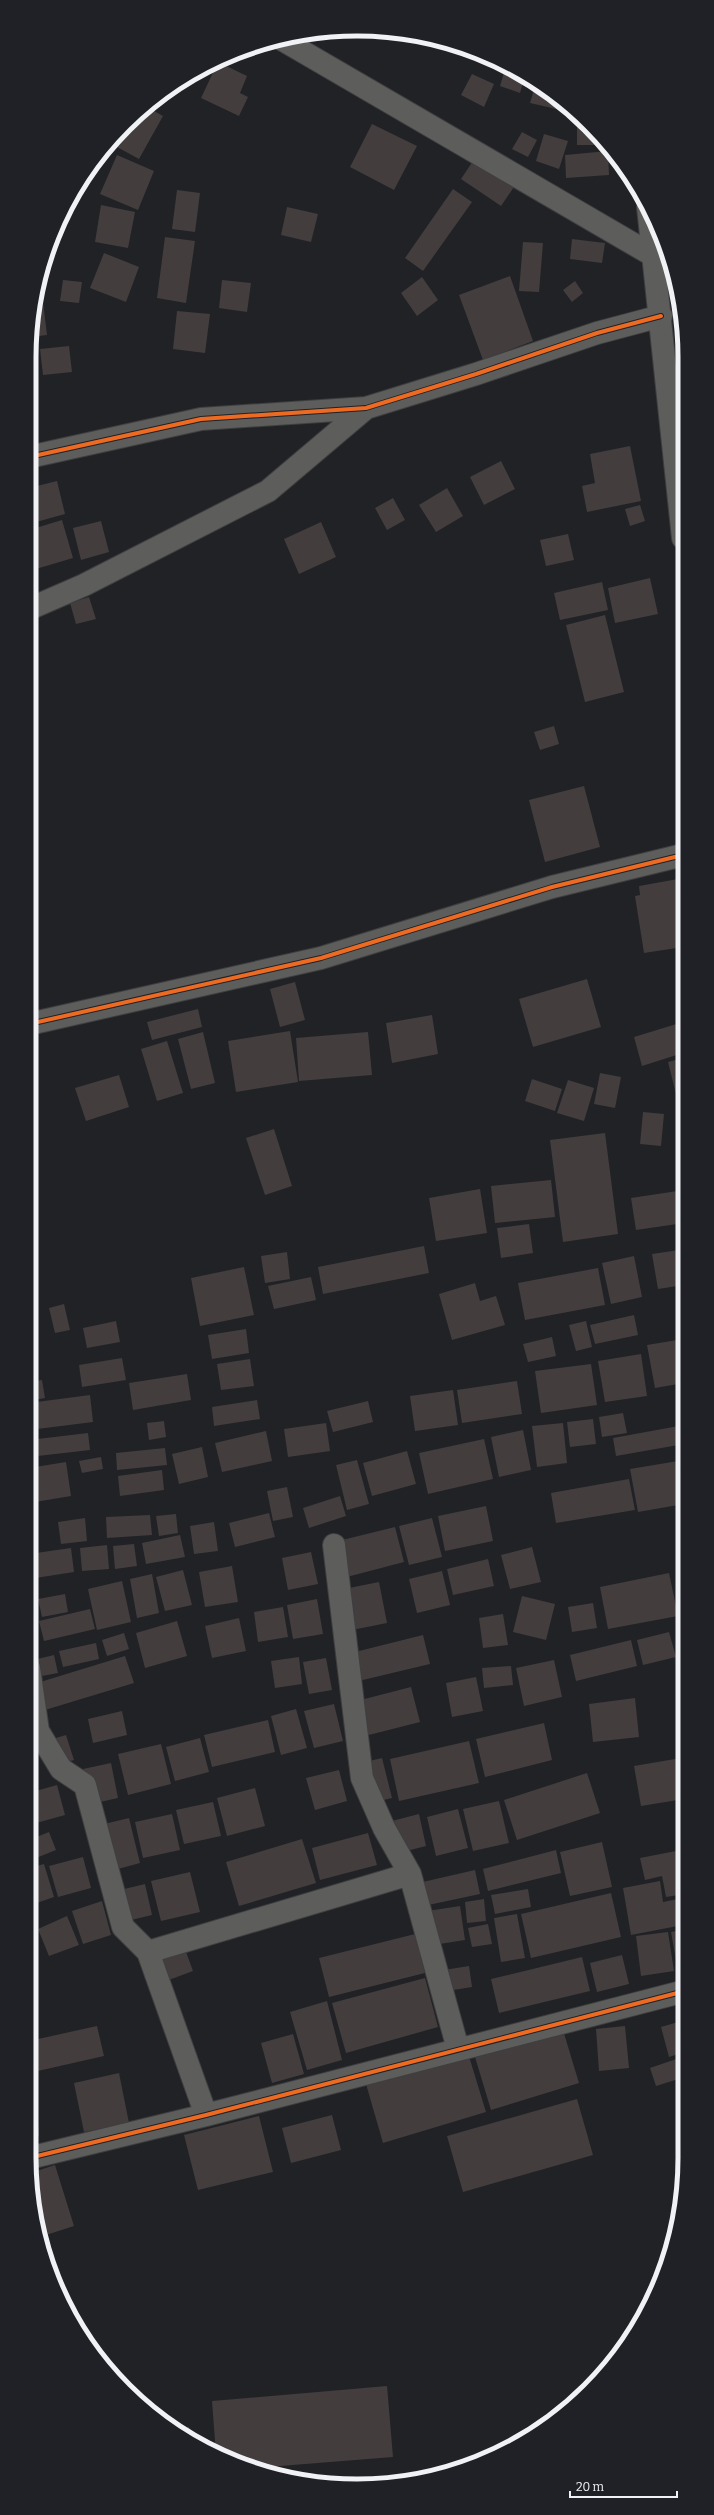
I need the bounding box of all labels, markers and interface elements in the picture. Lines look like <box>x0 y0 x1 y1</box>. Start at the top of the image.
scale bar <box>570 2473 677 2499</box>
text: 20 m <box>576 2480 605 2494</box>

